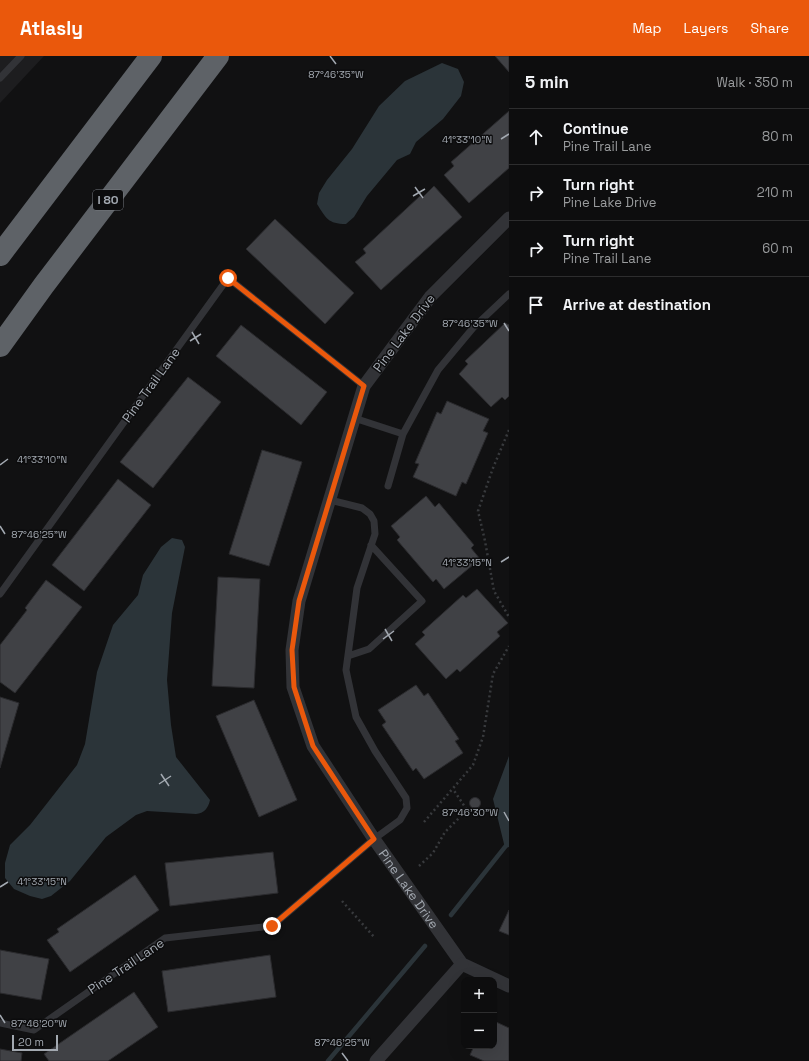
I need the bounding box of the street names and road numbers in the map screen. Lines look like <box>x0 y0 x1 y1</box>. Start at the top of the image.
road number: I 80 <box>93 190 123 210</box>
street label: Pine Lake Drive <box>369 291 439 375</box>
street label: Pine Trail Lane <box>118 344 184 426</box>
street label: Pine Lake Drive <box>375 846 443 932</box>
street label: Pine Trail Lane <box>85 934 167 998</box>

